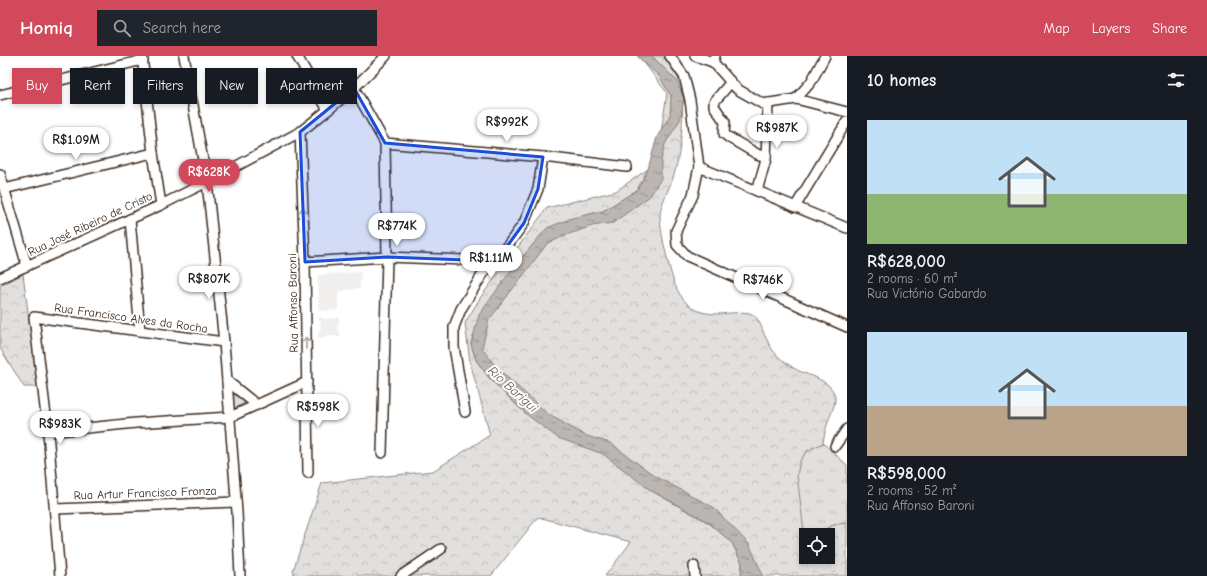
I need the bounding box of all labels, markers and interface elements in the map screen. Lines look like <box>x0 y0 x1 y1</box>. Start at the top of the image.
search box <box>97 10 377 46</box>
text: Homiq <box>20 17 73 39</box>
icon: search <box>111 17 133 39</box>
text: Search here <box>143 19 221 37</box>
text: Map <box>1043 20 1070 37</box>
text: Layers <box>1092 20 1130 37</box>
text: Share <box>1152 20 1187 37</box>
chip: Buy <box>12 68 62 104</box>
chip: Rent <box>70 68 125 104</box>
chip: Filters <box>133 68 197 104</box>
chip: New <box>205 68 258 104</box>
chip: Apartment <box>266 68 357 104</box>
icon: filters <box>1165 69 1187 91</box>
text: 10 homes <box>867 71 936 90</box>
pin: R$992K <box>474 109 540 143</box>
text: R$992K <box>486 114 528 129</box>
pin: R$987K <box>744 115 810 149</box>
text: R$987K <box>756 120 798 135</box>
pin: R$1.09M <box>39 127 113 161</box>
text: R$1.09M <box>52 132 100 147</box>
icon: home <box>991 146 1063 218</box>
pin: R$628K <box>176 159 242 193</box>
text: R$628K <box>188 164 230 179</box>
street label: Rua José Ribeiro de Cristo <box>25 189 155 259</box>
one-way arrow <box>299 207 307 220</box>
pin: R$774K <box>364 213 430 247</box>
text: R$774K <box>377 218 417 233</box>
pin: R$1.11M <box>454 245 528 279</box>
text: R$1.11M <box>469 250 513 265</box>
text: R$628,000 <box>867 252 946 271</box>
street label: Rua Affonso Baroni <box>285 253 301 353</box>
pin: R$807K <box>176 266 242 300</box>
pin: R$746K <box>730 267 796 301</box>
text: R$807K <box>188 271 230 286</box>
text: 2 rooms · 60 m² <box>867 271 957 286</box>
text: R$746K <box>743 272 783 287</box>
text: Rua Victório Gabardo <box>867 286 986 301</box>
street label: Rua Francisco Alves da Rocha <box>53 300 209 336</box>
one-way arrow <box>302 337 310 350</box>
icon: home <box>991 358 1063 430</box>
water label: Rio Barigui <box>485 363 542 416</box>
pin: R$598K <box>285 394 351 428</box>
text: R$598K <box>296 399 340 414</box>
pin: R$983K <box>27 411 93 445</box>
text: R$983K <box>39 416 81 431</box>
text: R$598,000 <box>867 464 946 483</box>
text: 2 rooms · 52 m² <box>867 483 956 498</box>
street label: Rua Artur Francisco Fronza <box>73 484 217 502</box>
text: Rua Affonso Baroni <box>867 498 974 513</box>
map controls <box>799 528 835 564</box>
button: locate <box>799 528 835 564</box>

